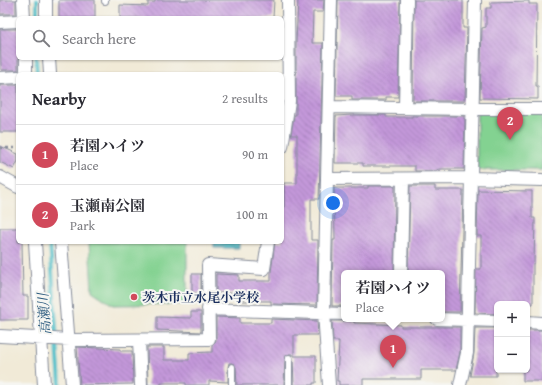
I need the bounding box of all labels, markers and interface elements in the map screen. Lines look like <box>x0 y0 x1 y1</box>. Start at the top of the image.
search box <box>16 16 284 60</box>
icon: search <box>30 27 52 49</box>
text: Search here <box>62 28 136 49</box>
text: Nearby <box>32 86 86 111</box>
text: 2 results <box>222 89 268 108</box>
pin: 2 <box>497 107 523 140</box>
text: 若園ハイツ <box>70 135 145 156</box>
text: 1 <box>42 145 48 164</box>
text: 90 m <box>242 145 268 164</box>
text: Place <box>70 156 99 175</box>
your location <box>323 193 343 213</box>
text: 玉瀬南公園 <box>70 195 145 216</box>
text: 2 <box>42 205 48 224</box>
text: 100 m <box>236 205 268 224</box>
text: Park <box>70 216 95 235</box>
popup <box>341 270 445 322</box>
text: 若園ハイツ <box>355 277 431 298</box>
place label: 茨木市立水尾小学校 <box>142 288 260 307</box>
water label: 高瀬川 <box>32 290 55 336</box>
marker: 茨木市立水尾小学校 <box>129 292 139 302</box>
text: Place <box>355 298 384 317</box>
map controls <box>494 301 530 373</box>
button: + <box>494 301 530 337</box>
pin: 1 <box>380 335 406 368</box>
button: − <box>494 337 530 373</box>

